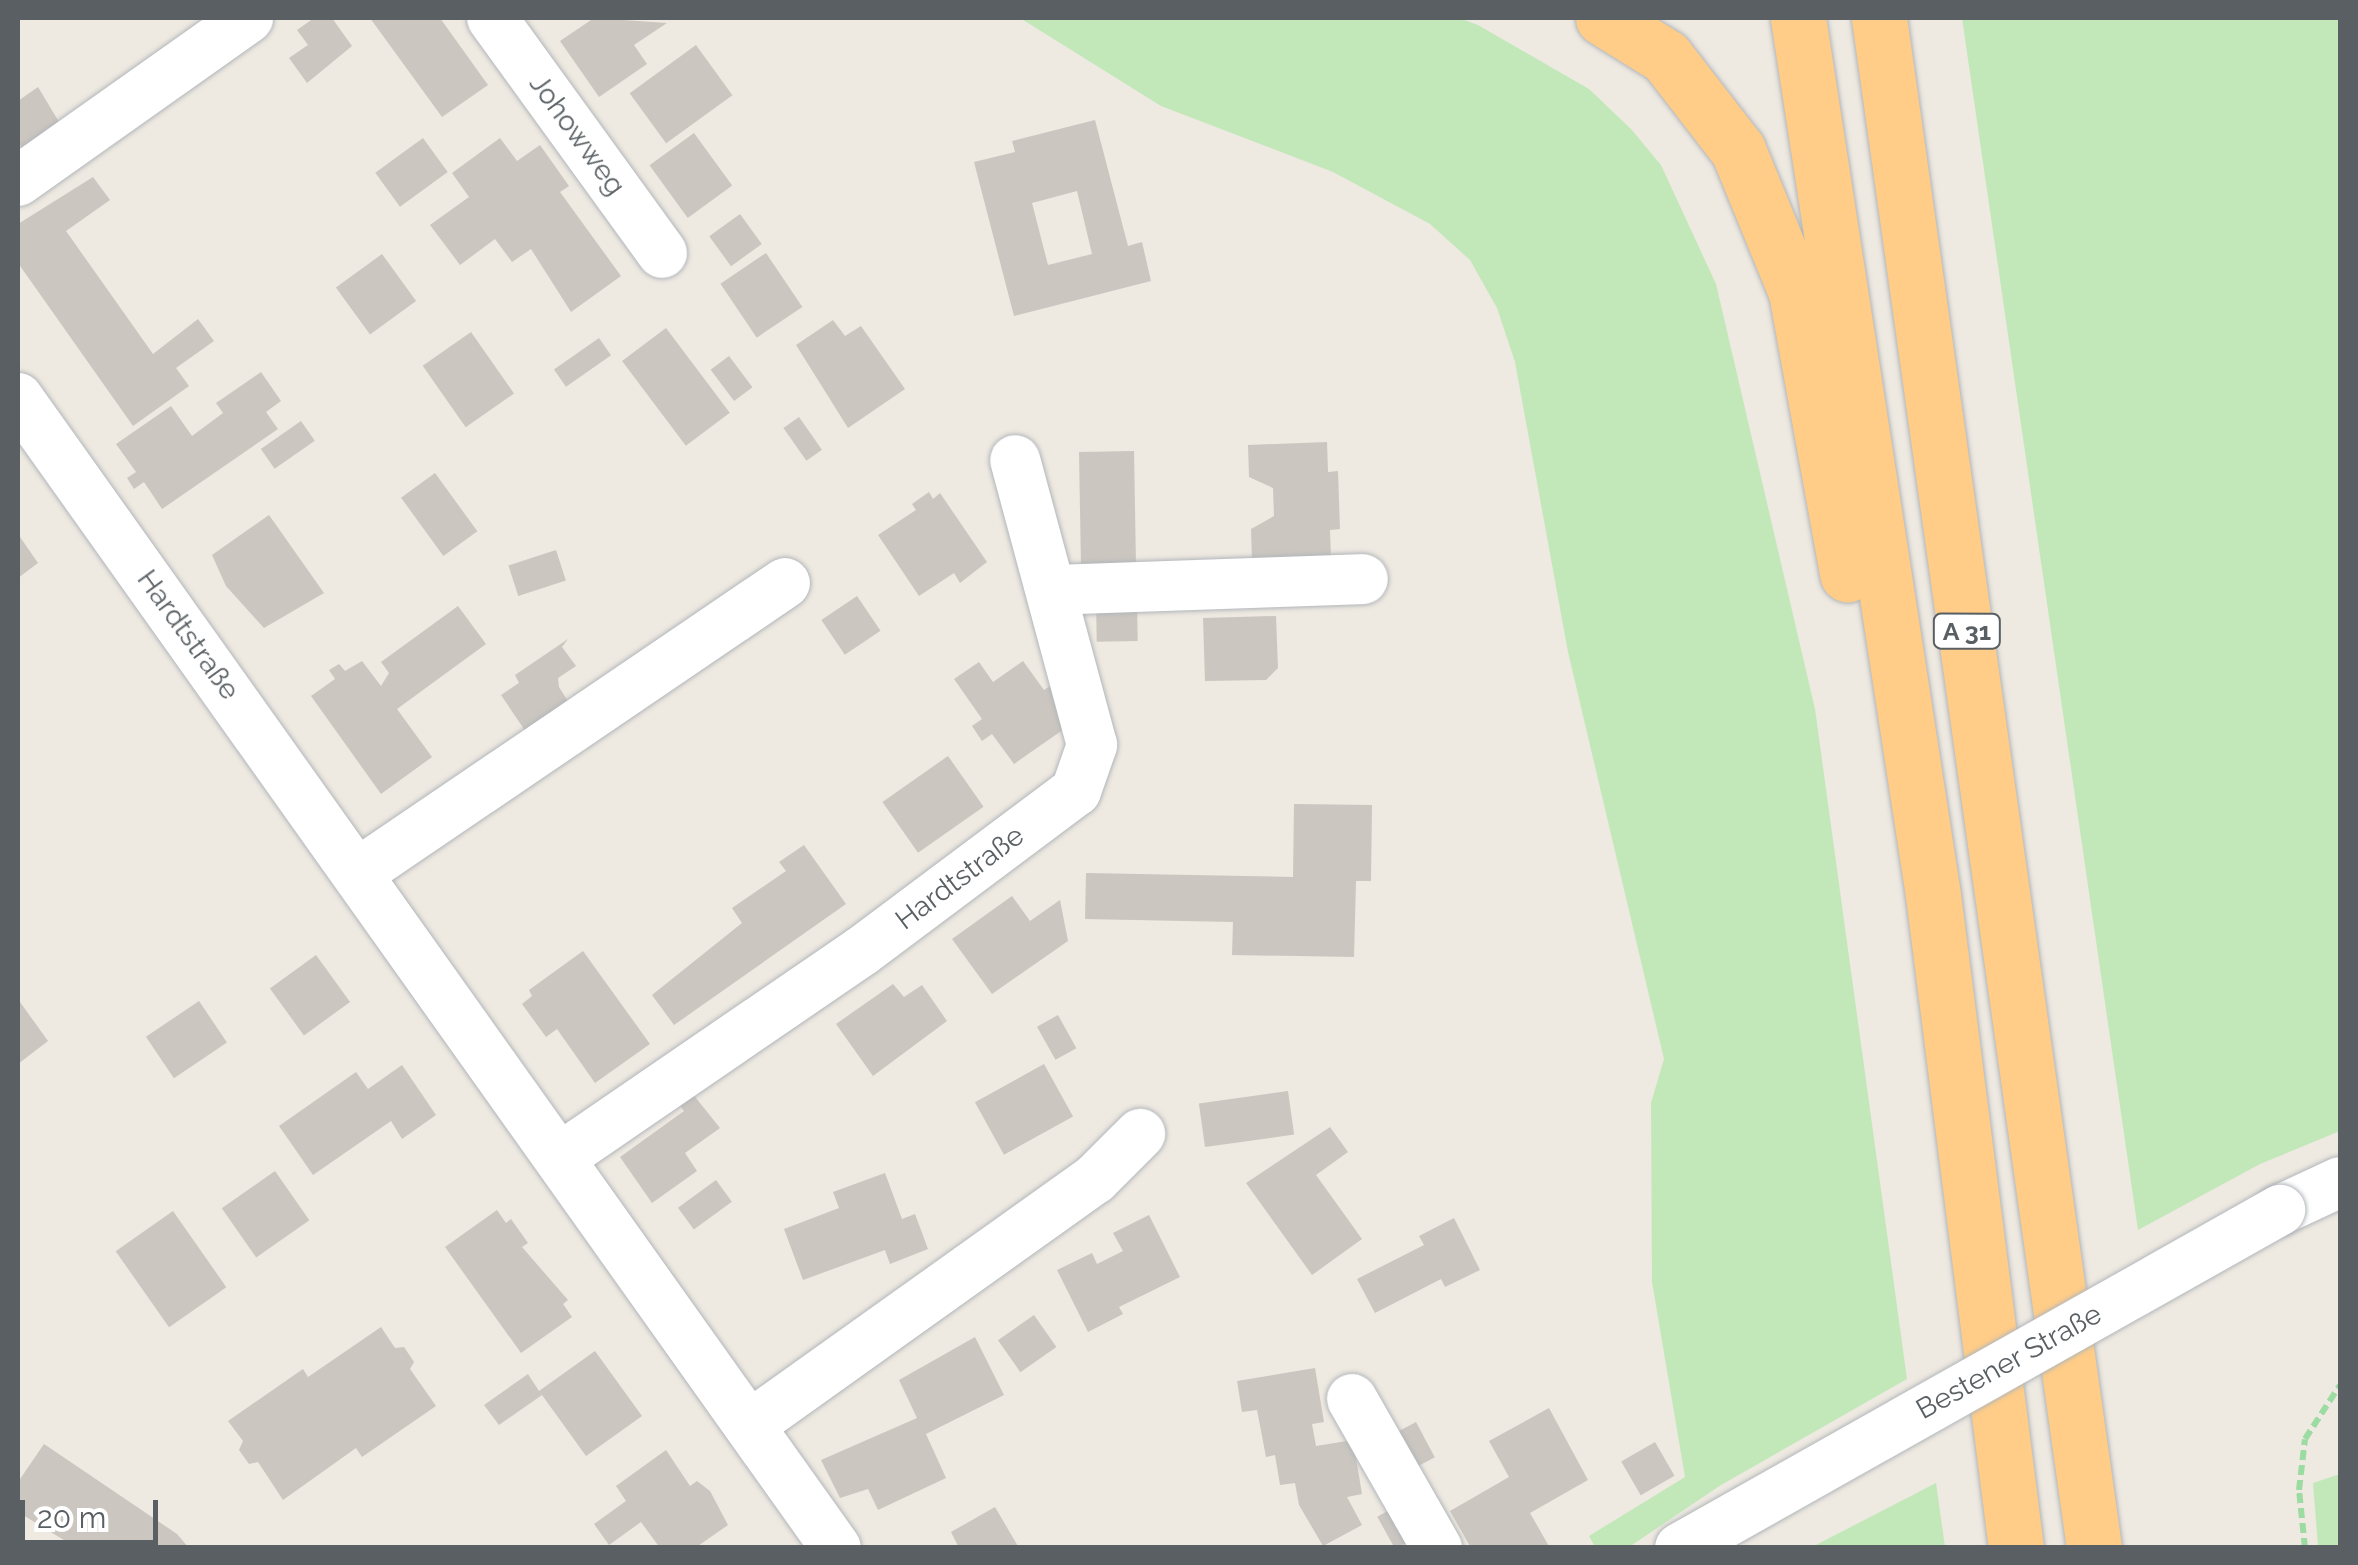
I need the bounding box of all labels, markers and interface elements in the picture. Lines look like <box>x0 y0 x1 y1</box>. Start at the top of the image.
street label: Johowweg <box>522 68 632 202</box>
street label: Hardtstraße <box>130 564 246 706</box>
road number: A 31 <box>1932 611 2002 651</box>
street label: Hardtstraße <box>889 819 1031 937</box>
street label: Bestener Straße <box>1910 1297 2108 1427</box>
scale bar <box>25 1480 162 1542</box>
text: 20 m <box>37 1500 106 1535</box>

